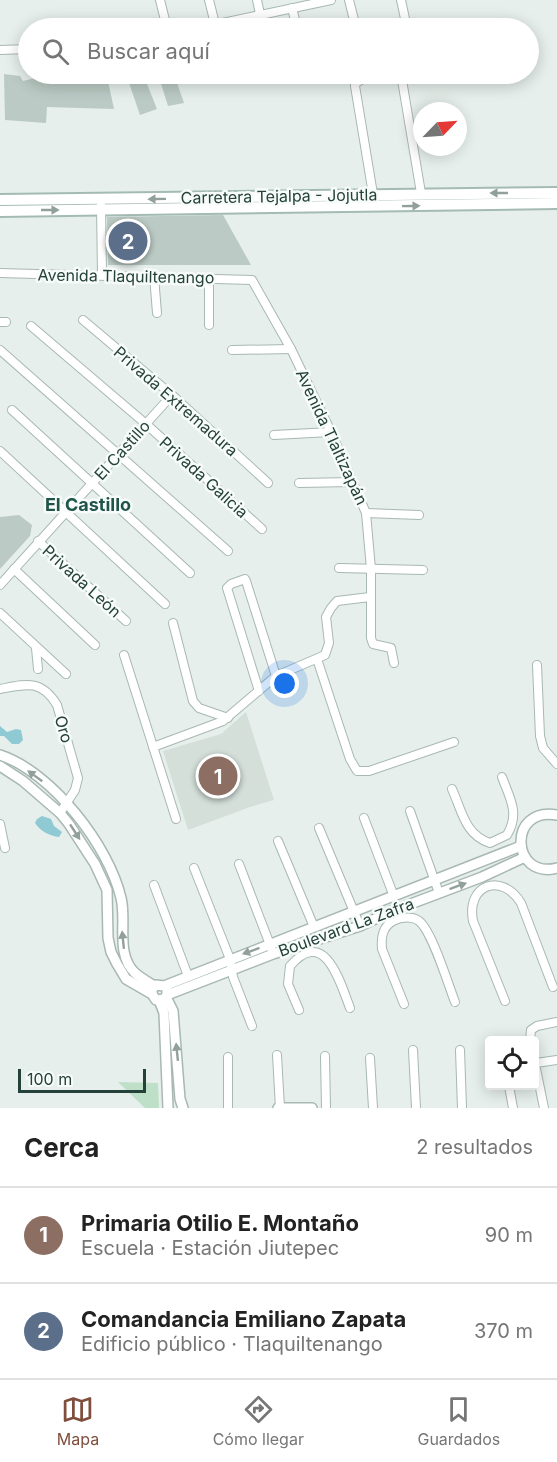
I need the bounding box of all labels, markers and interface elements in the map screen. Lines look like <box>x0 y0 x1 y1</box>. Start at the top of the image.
search box <box>18 18 539 84</box>
icon: search <box>39 35 72 68</box>
text: Buscar aquí <box>87 38 210 64</box>
north arrow <box>413 102 467 156</box>
street label: Carretera Tejalpa - Jojutla <box>181 184 377 208</box>
one-way arrow <box>489 188 508 198</box>
one-way arrow <box>147 194 166 203</box>
one-way arrow <box>402 201 421 211</box>
one-way arrow <box>41 205 60 215</box>
pin: 2 <box>108 218 148 264</box>
street label: Avenida Tlaquiltenango <box>37 264 215 288</box>
street label: Privada Extremadura <box>110 342 242 460</box>
street label: Avenida Tlaltizapán <box>292 366 372 508</box>
street label: El Castillo <box>90 416 154 484</box>
street label: Privada Galicia <box>156 432 252 522</box>
district label: El Castillo <box>45 494 131 515</box>
street label: Privada León <box>39 540 125 622</box>
your location <box>270 669 299 698</box>
street label: Oro <box>51 713 77 745</box>
pin: 1 <box>198 754 238 798</box>
one-way arrow <box>28 770 44 782</box>
one-way arrow <box>69 824 80 840</box>
one-way arrow <box>449 881 467 891</box>
street label: Boulevard La Zafra <box>275 893 417 961</box>
one-way arrow <box>118 931 128 950</box>
one-way arrow <box>242 947 260 956</box>
map controls <box>485 1036 539 1090</box>
button: locate <box>485 1036 539 1090</box>
one-way arrow <box>172 1043 182 1062</box>
scale bar <box>18 1066 146 1094</box>
text: 100 m <box>27 1069 72 1089</box>
text: Cerca <box>24 1132 99 1163</box>
text: 2 resultados <box>416 1135 533 1159</box>
text: Primaria Otilio E. Montaño <box>81 1210 359 1236</box>
text: 1 <box>39 1223 48 1247</box>
text: 90 m <box>485 1223 533 1247</box>
text: Escuela · Estación Jiutepec <box>81 1236 339 1260</box>
text: Comandancia Emiliano Zapata <box>81 1306 406 1332</box>
text: 2 <box>37 1319 50 1343</box>
text: 370 m <box>474 1319 533 1343</box>
text: Edificio público · Tlaquiltenango <box>81 1332 383 1356</box>
tab: Mapa <box>57 1393 99 1449</box>
tab: Cómo llegar <box>213 1393 304 1449</box>
tab: Guardados <box>417 1393 500 1449</box>

